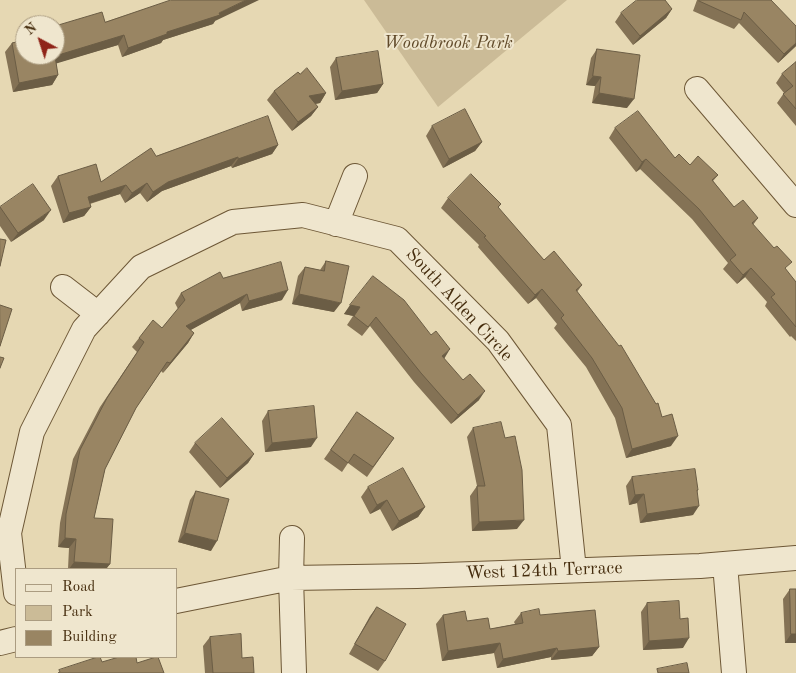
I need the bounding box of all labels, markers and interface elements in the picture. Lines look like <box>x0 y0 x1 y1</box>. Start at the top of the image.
north arrow <box>15 15 65 65</box>
text: N <box>22 20 40 38</box>
park label: Woodbrook Park <box>383 32 513 54</box>
street label: South Alden Circle <box>401 244 517 366</box>
street label: West 124th Terrace <box>465 557 623 585</box>
legend <box>15 568 178 658</box>
text: Road <box>62 580 95 595</box>
text: Park <box>62 605 93 620</box>
text: Building <box>62 630 117 645</box>

